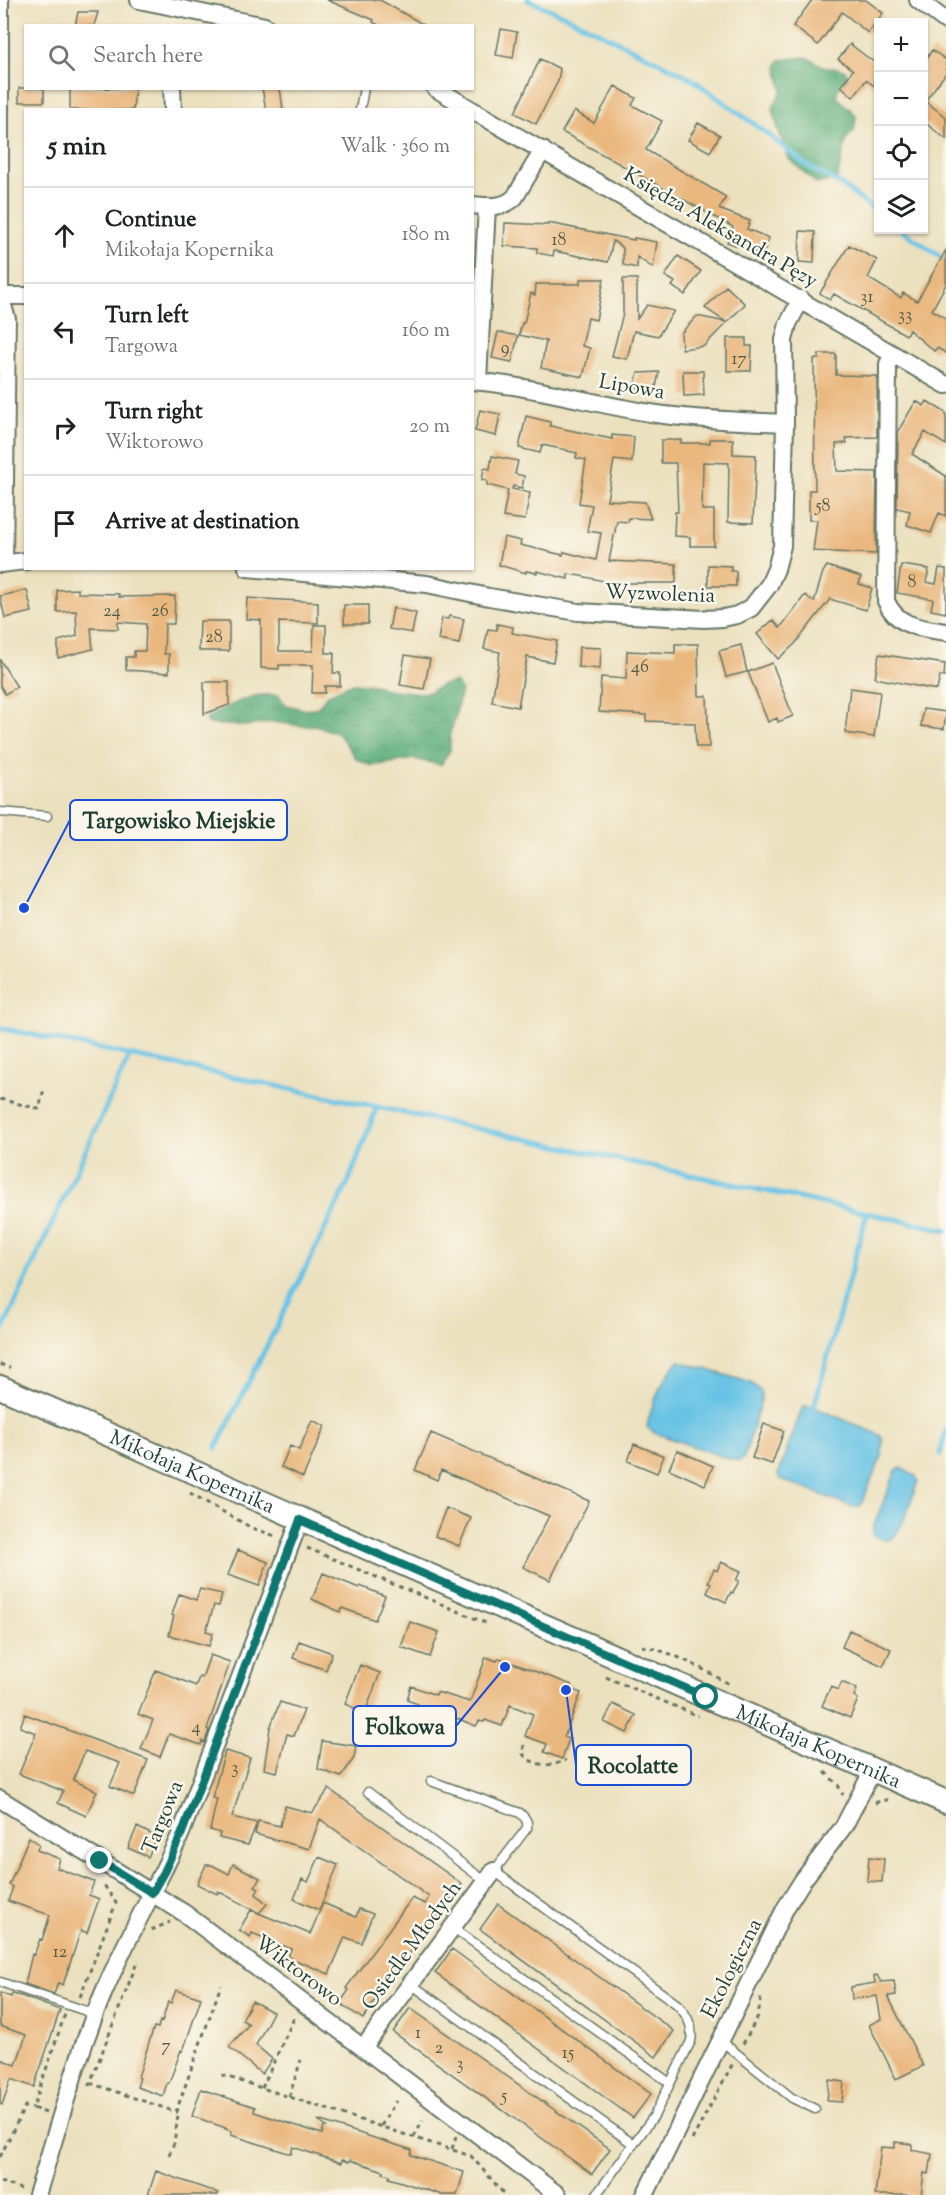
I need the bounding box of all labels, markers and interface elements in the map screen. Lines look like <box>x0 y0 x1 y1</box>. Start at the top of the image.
map controls <box>874 18 928 234</box>
button: + <box>874 18 928 72</box>
search box <box>24 24 474 90</box>
icon: search <box>45 41 78 74</box>
text: Search here <box>93 41 203 73</box>
button: − <box>874 72 928 126</box>
button: locate <box>874 126 928 180</box>
text: 5 min <box>48 129 107 166</box>
text: Walk · 360 m <box>340 133 450 162</box>
street label: Księdza Aleksandra Pęzy <box>617 161 823 297</box>
button: layers <box>874 180 928 234</box>
text: Continue <box>105 205 196 237</box>
icon: ahead <box>48 219 81 252</box>
text: 180 m <box>402 221 450 250</box>
house number: 18 <box>551 228 567 254</box>
text: Mikołaja Kopernika <box>105 237 274 266</box>
house number: 31 <box>860 285 874 311</box>
text: Turn left <box>105 301 188 333</box>
house number: 33 <box>898 303 912 329</box>
icon: left <box>48 315 81 348</box>
text: 160 m <box>402 317 450 346</box>
text: Targowa <box>105 333 178 362</box>
house number: 9 <box>501 336 510 362</box>
house number: 17 <box>731 347 747 373</box>
street label: Lipowa <box>596 367 667 409</box>
text: Turn right <box>105 397 202 429</box>
icon: right <box>48 411 81 444</box>
text: 20 m <box>409 413 450 442</box>
text: Wiktorowo <box>105 429 203 458</box>
house number: 58 <box>814 494 831 520</box>
icon: arrive <box>48 507 81 540</box>
text: Arrive at destination <box>105 507 300 539</box>
house number: 8 <box>908 570 917 596</box>
street label: Wyzwolenia <box>604 578 716 612</box>
house number: 24 <box>103 599 121 625</box>
house number: 26 <box>151 599 169 625</box>
house number: 28 <box>205 625 223 651</box>
house number: 46 <box>631 655 649 681</box>
callout: Targowisko Miejskie <box>70 800 287 840</box>
text: Targowisko Miejskie <box>83 807 275 839</box>
street label: Mikołaja Kopernika <box>104 1424 279 1523</box>
route start <box>692 1683 718 1709</box>
street label: Mikołaja Kopernika <box>731 1699 906 1798</box>
callout: Folkowa <box>353 1706 456 1746</box>
text: Folkowa <box>365 1713 446 1745</box>
house number: 4 <box>191 1715 201 1741</box>
callout: Rocolatte <box>576 1745 691 1785</box>
text: Rocolatte <box>588 1752 678 1784</box>
house number: 3 <box>231 1756 239 1782</box>
street label: Targowa <box>136 1776 192 1859</box>
route end <box>86 1847 112 1873</box>
street label: Osiedle Młodych <box>355 1875 470 2017</box>
street label: Ekologiczna <box>695 1914 771 2024</box>
street label: Wiktorowo <box>248 1929 348 2015</box>
house number: 12 <box>53 1940 68 1966</box>
house number: 1 <box>415 2021 421 2047</box>
house number: 7 <box>161 2034 171 2060</box>
house number: 2 <box>435 2036 444 2062</box>
house number: 15 <box>562 2041 574 2067</box>
house number: 3 <box>456 2052 464 2078</box>
house number: 5 <box>500 2084 507 2110</box>

